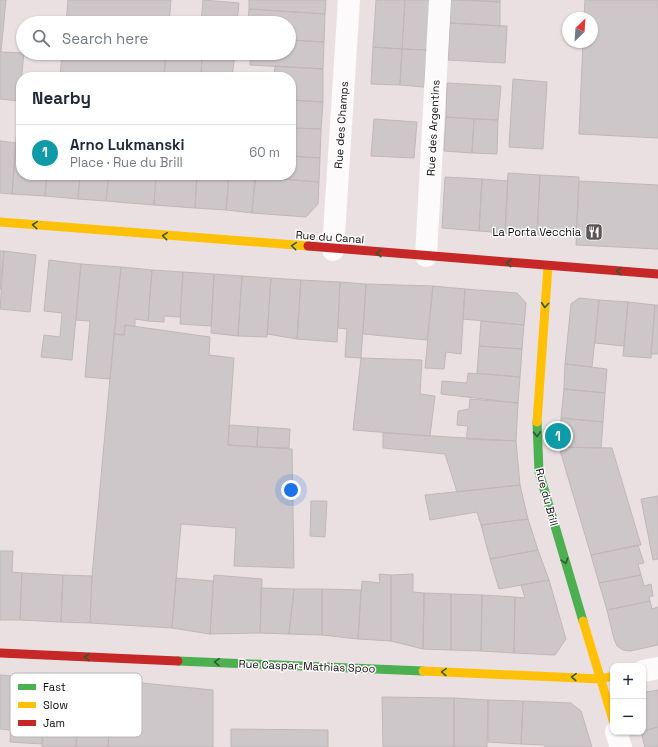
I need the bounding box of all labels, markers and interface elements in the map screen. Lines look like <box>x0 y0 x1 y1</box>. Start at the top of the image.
north arrow <box>562 12 598 48</box>
search box <box>16 16 296 60</box>
icon: search <box>30 27 52 49</box>
text: Search here <box>62 29 148 48</box>
street label: Rue des Argentins <box>423 79 443 177</box>
street label: Rue des Champs <box>331 81 351 169</box>
text: Nearby <box>32 87 91 109</box>
text: Arno Lukmanski <box>70 135 185 154</box>
text: 1 <box>42 144 48 161</box>
text: 60 m <box>249 144 280 161</box>
text: Place · Rue du Brill <box>70 154 183 171</box>
one-way arrow <box>32 221 38 230</box>
restaurant icon: La Porta Vecchia <box>584 222 604 242</box>
place label: La Porta Vecchia <box>493 225 582 239</box>
street label: Rue du Canal <box>295 228 365 246</box>
one-way arrow <box>162 231 168 240</box>
one-way arrow <box>291 242 297 251</box>
one-way arrow <box>376 248 382 257</box>
one-way arrow <box>506 258 512 267</box>
one-way arrow <box>616 267 622 276</box>
one-way arrow <box>540 302 549 308</box>
pin: 1 <box>545 421 571 451</box>
one-way arrow <box>533 431 542 437</box>
street label: Rue du Brill <box>533 467 561 527</box>
your location <box>281 480 301 500</box>
one-way arrow <box>560 557 569 564</box>
one-way arrow <box>84 653 90 661</box>
street label: Rue Caspar-Mathias Spoo <box>238 657 376 675</box>
one-way arrow <box>214 658 220 667</box>
map controls <box>610 663 646 735</box>
button: + <box>610 663 646 699</box>
one-way arrow <box>441 668 447 676</box>
legend <box>10 673 142 737</box>
one-way arrow <box>571 673 577 682</box>
text: Fast <box>43 680 66 694</box>
text: Slow <box>43 698 68 712</box>
button: − <box>610 699 646 735</box>
text: Jam <box>43 716 65 730</box>

